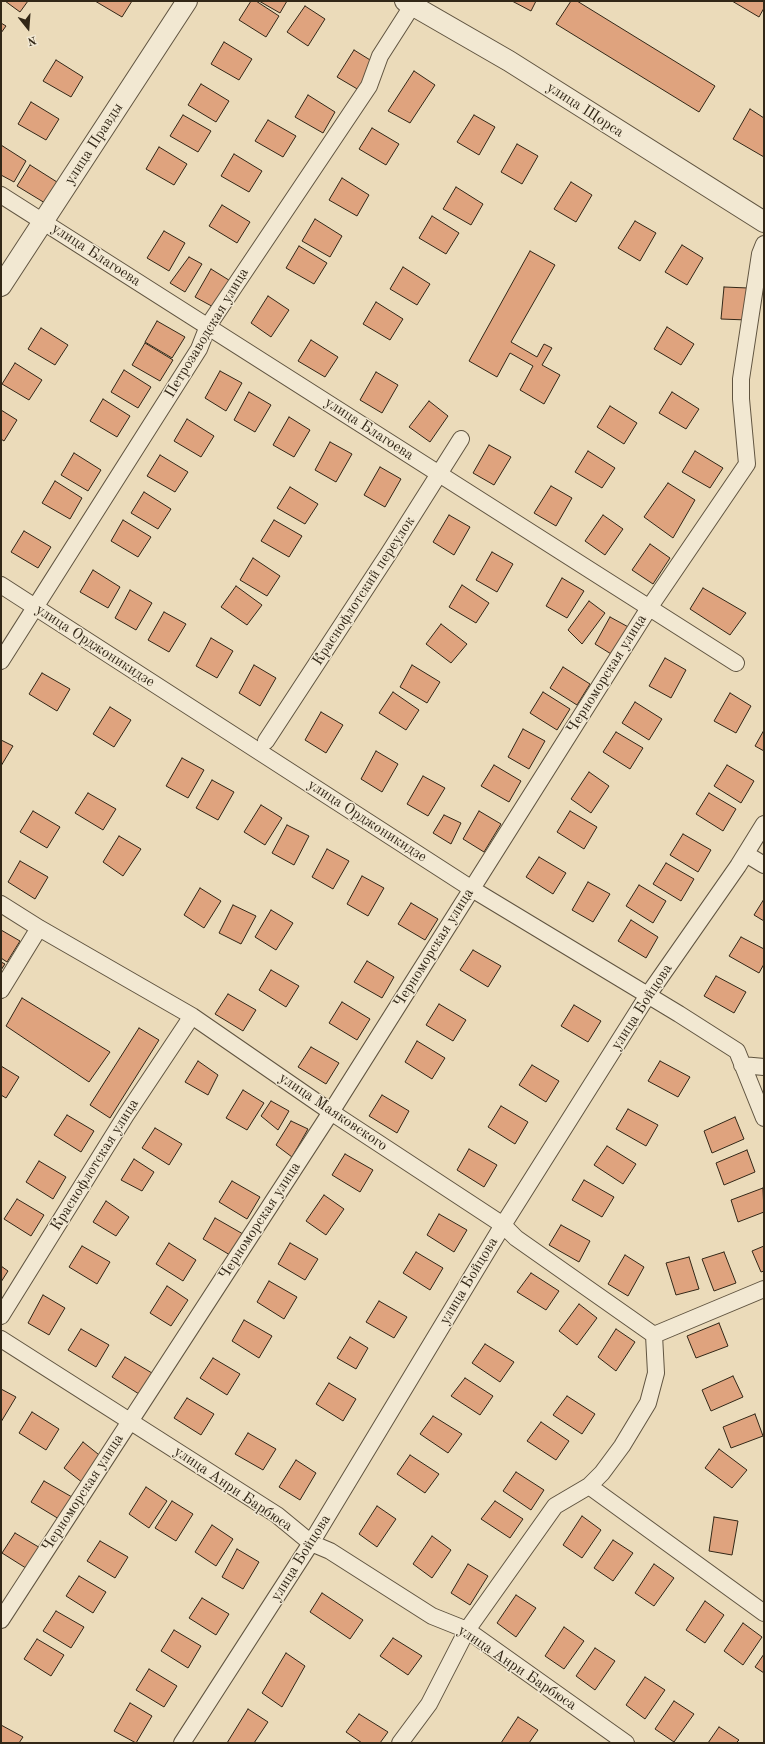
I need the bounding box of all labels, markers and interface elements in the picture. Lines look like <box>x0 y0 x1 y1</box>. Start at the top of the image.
north arrow <box>8 8 48 48</box>
text: N <box>26 33 37 46</box>
street label: улица Щорса <box>543 78 627 142</box>
street label: улица Правды <box>61 100 127 188</box>
street label: улица Благоева <box>48 219 144 291</box>
street label: Петрозаводская улица <box>161 265 253 401</box>
street label: улица Благоева <box>321 393 417 465</box>
street label: Краснофлотский переулок <box>309 513 419 669</box>
street label: улица Орджоникидзе <box>32 601 158 691</box>
street label: Черноморская улица <box>563 611 651 737</box>
street label: улица Орджоникидзе <box>304 776 430 866</box>
street label: Черноморская улица <box>390 885 478 1011</box>
street label: улица Бойцова <box>608 961 676 1053</box>
street label: улица Маяковского <box>275 1069 391 1155</box>
street label: Краснофлотская улица <box>47 1096 143 1234</box>
street label: Черноморская улица <box>215 1159 305 1283</box>
street label: улица Бойцова <box>436 1234 502 1328</box>
street label: Черноморская улица <box>38 1431 128 1555</box>
street label: улица Анри Барбюса <box>170 1443 296 1535</box>
street label: улица Бойцова <box>267 1511 335 1605</box>
street label: улица Анри Барбюса <box>454 1622 580 1714</box>

